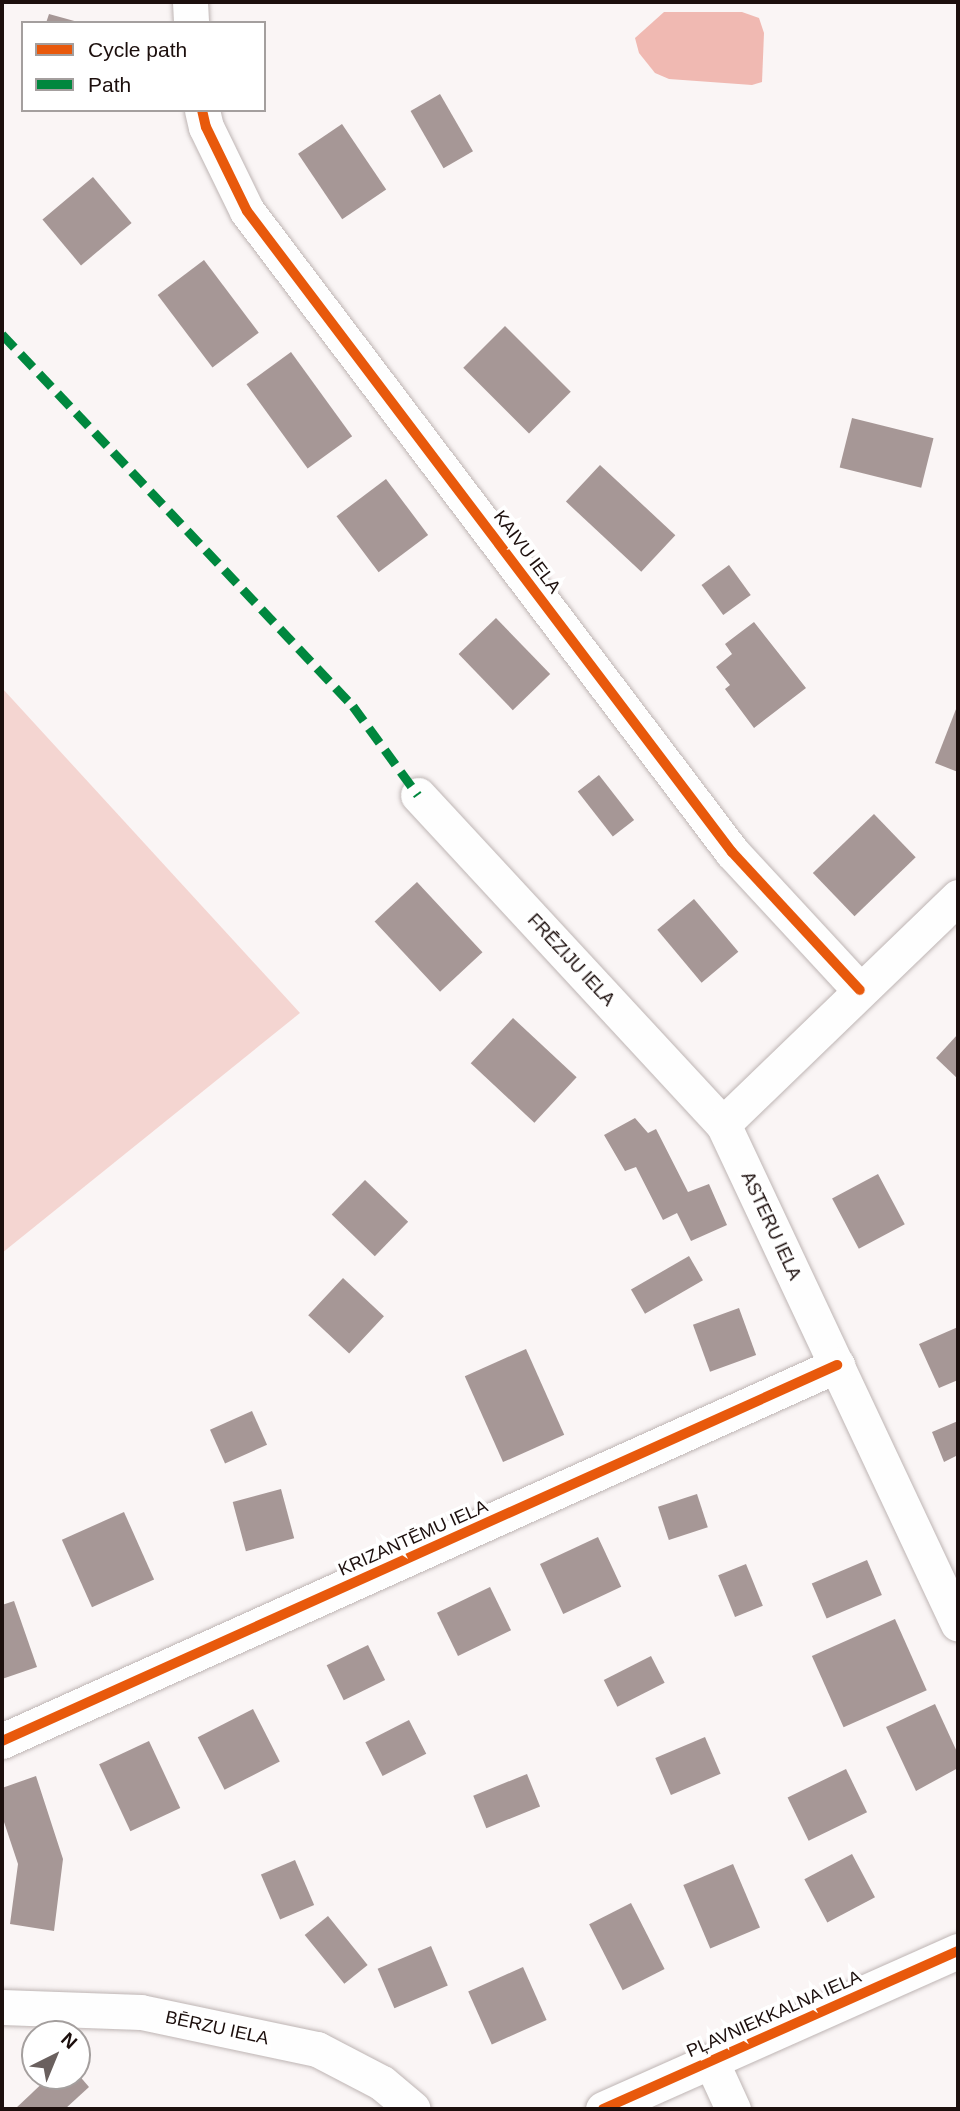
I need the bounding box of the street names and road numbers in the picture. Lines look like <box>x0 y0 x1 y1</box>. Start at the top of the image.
street label: KAIVU IELA <box>489 506 565 598</box>
street label: FRĒZIJU IELA <box>523 909 619 1011</box>
street label: ASTERU IELA <box>736 1168 806 1284</box>
street label: KRIZANTĒMU IELA <box>335 1495 491 1581</box>
street label: PĻAVNIEKKALNA IELA <box>683 1966 865 2062</box>
street label: BĒRZU IELA <box>163 2007 271 2049</box>

